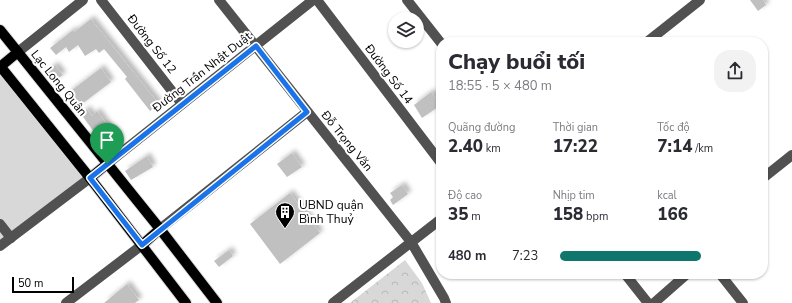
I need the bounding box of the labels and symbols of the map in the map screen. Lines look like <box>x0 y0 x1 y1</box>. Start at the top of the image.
street label: Đường Số 12 <box>123 10 180 77</box>
street label: Đường Trần Nhật Duật <box>148 28 255 116</box>
street label: Đường Số 14 <box>361 40 417 107</box>
street label: Lạc Long Quân <box>27 47 91 119</box>
street label: Đỗ Trọng Văn <box>317 107 376 175</box>
pin <box>90 123 124 164</box>
place label: UBND quận Bình Thuỷ <box>299 197 364 227</box>
building icon: UBND quận Bình Thuỷ <box>274 201 296 229</box>
scale bar <box>12 275 74 294</box>

